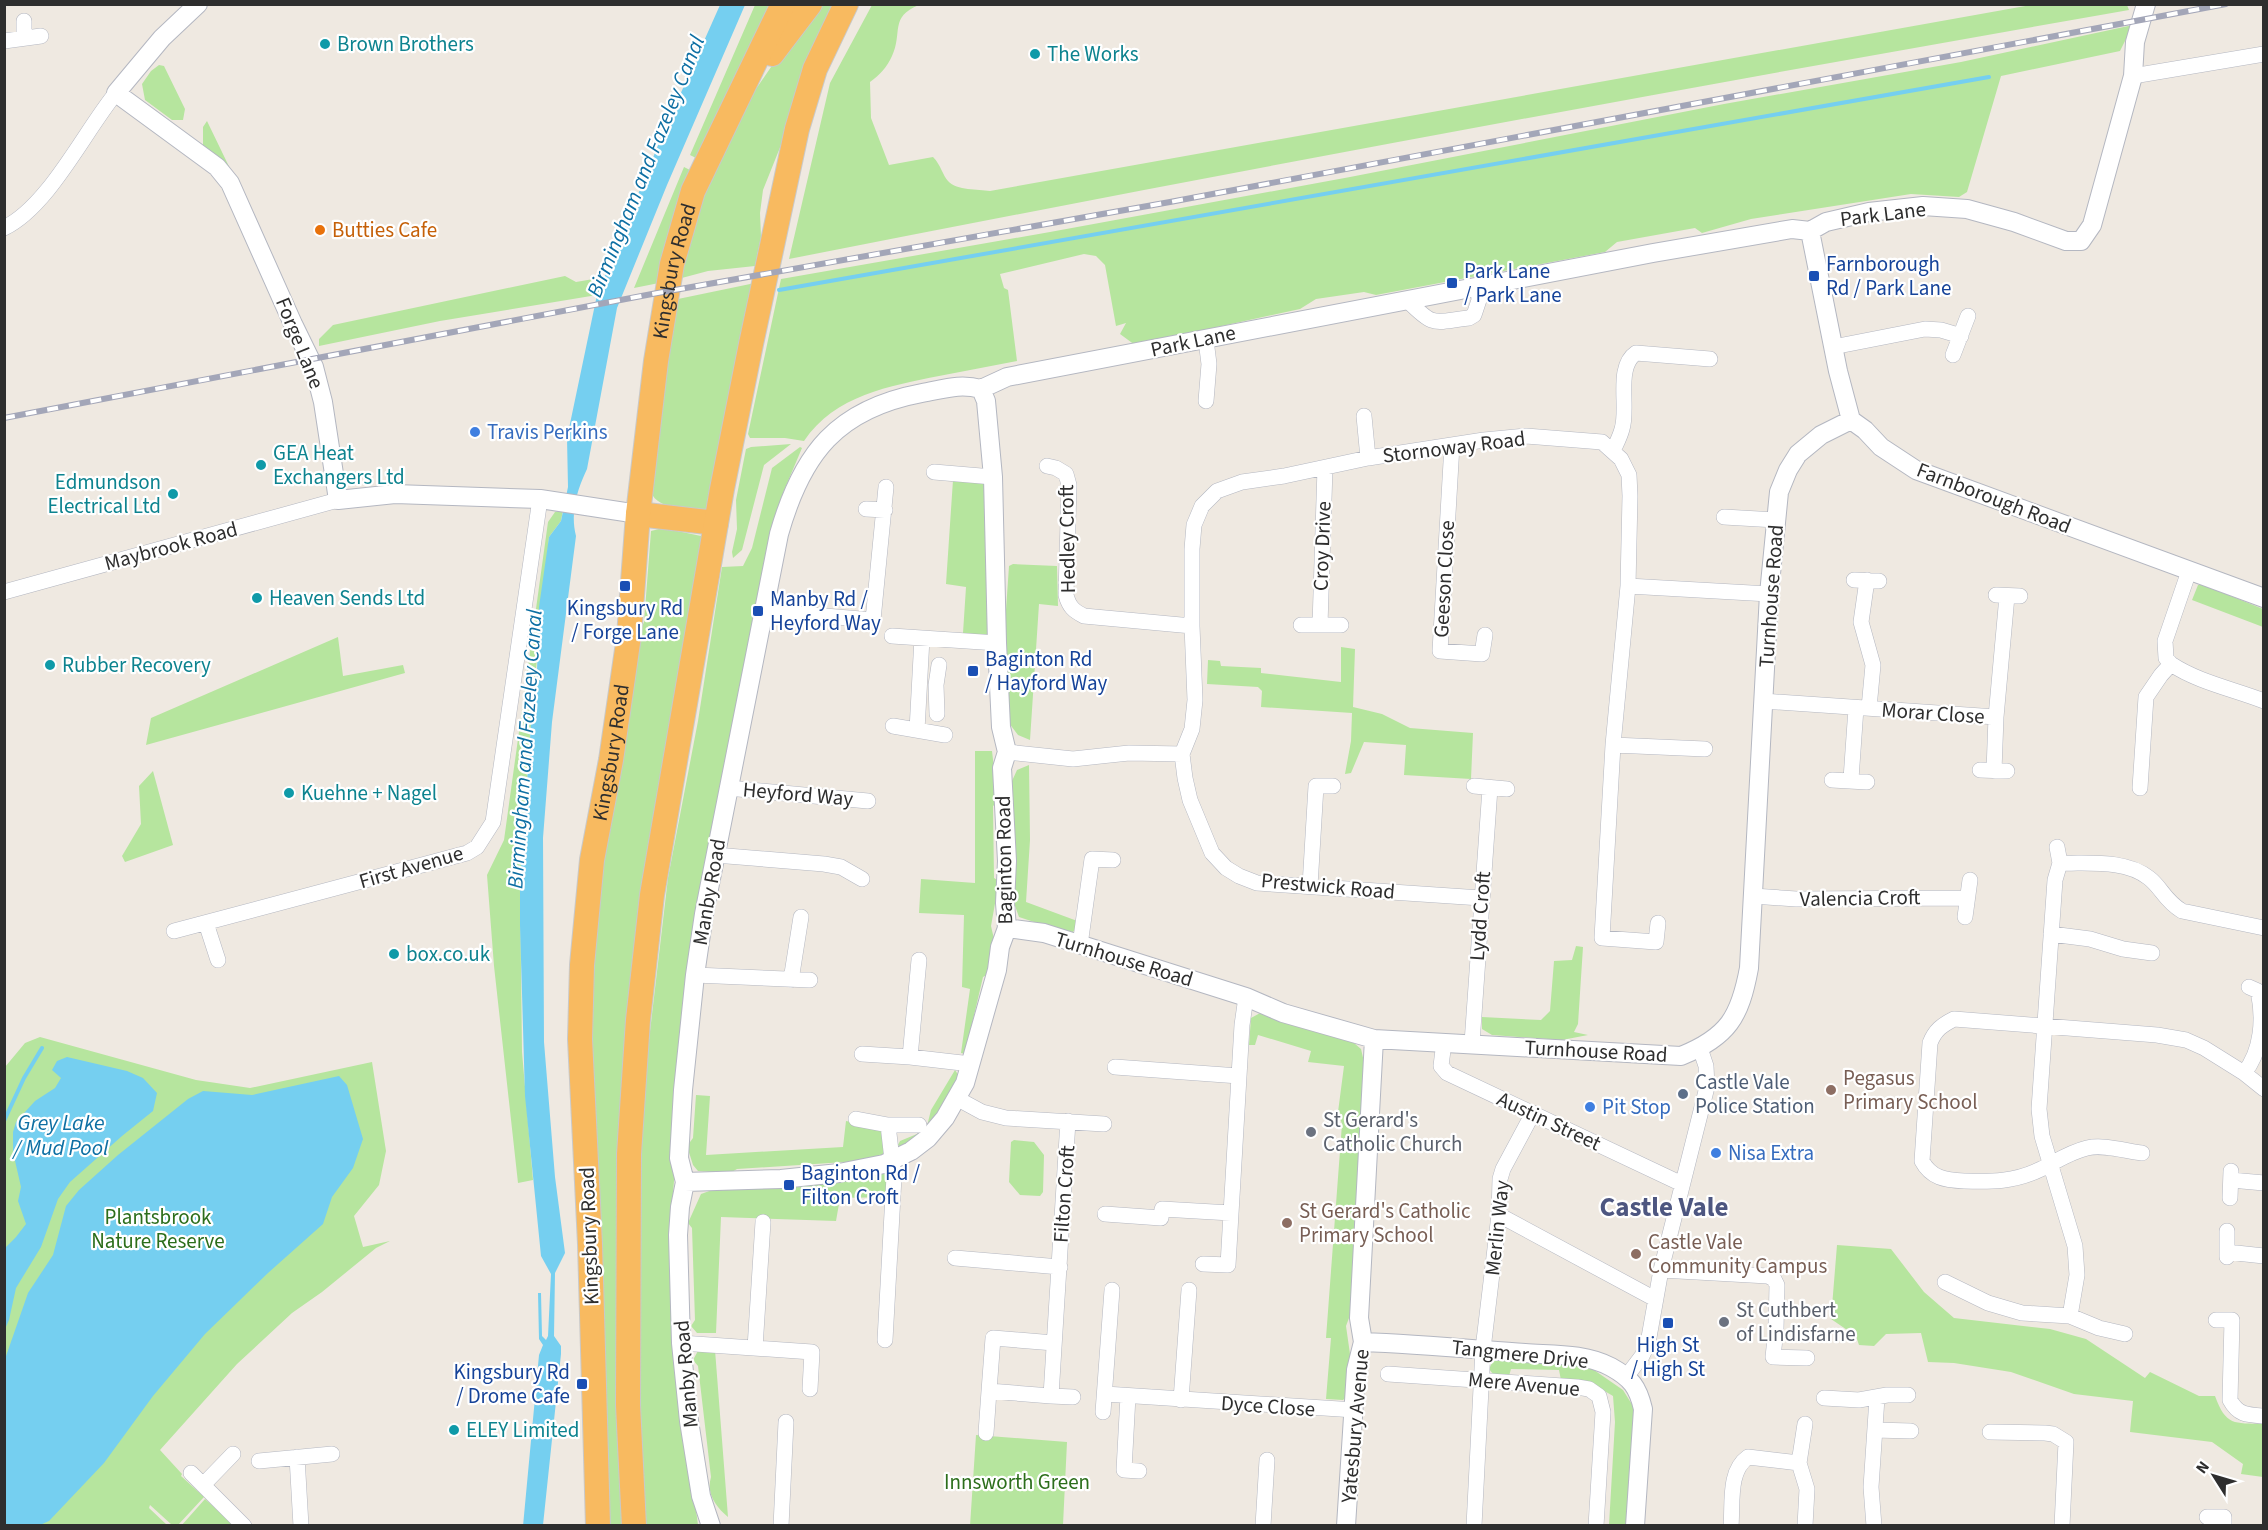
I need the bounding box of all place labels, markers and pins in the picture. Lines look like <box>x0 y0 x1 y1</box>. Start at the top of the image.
place label: Brown Brothers <box>337 29 474 59</box>
marker: Brown Brothers <box>318 37 332 51</box>
place label: The Works <box>1047 39 1139 69</box>
marker: The Works <box>1028 47 1042 61</box>
place label: Butties Cafe <box>332 215 437 245</box>
marker: Butties Cafe <box>313 223 327 237</box>
place label: Farnborough Rd / Park Lane <box>1826 249 1951 303</box>
place label: Park Lane / Park Lane <box>1464 256 1562 310</box>
marker: Farnborough Rd / Park Lane <box>1807 269 1821 283</box>
marker: Park Lane / Park Lane <box>1445 276 1459 290</box>
place label: Travis Perkins <box>487 417 608 447</box>
marker: Travis Perkins <box>468 425 482 439</box>
place label: GEA Heat Exchangers Ltd <box>273 438 405 492</box>
marker: GEA Heat Exchangers Ltd <box>254 458 268 472</box>
place label: Edmundson Electrical Ltd <box>47 467 161 521</box>
marker: Edmundson Electrical Ltd <box>166 487 180 501</box>
marker: Kingsbury Rd / Forge Lane <box>618 579 632 593</box>
place label: Heaven Sends Ltd <box>269 583 425 613</box>
place label: Manby Rd / Heyford Way <box>770 584 881 638</box>
marker: Heaven Sends Ltd <box>250 591 264 605</box>
place label: Kingsbury Rd / Forge Lane <box>567 593 683 647</box>
marker: Manby Rd / Heyford Way <box>751 604 765 618</box>
place label: Baginton Rd / Hayford Way <box>985 644 1108 698</box>
place label: Rubber Recovery <box>62 650 211 680</box>
marker: Rubber Recovery <box>43 658 57 672</box>
marker: Baginton Rd / Hayford Way <box>966 664 980 678</box>
place label: Kuehne + Nagel <box>301 778 437 808</box>
marker: Kuehne + Nagel <box>282 786 296 800</box>
place label: box.co.uk <box>406 939 491 969</box>
marker: box.co.uk <box>387 947 401 961</box>
place label: Pegasus Primary School <box>1843 1063 1978 1117</box>
place label: Castle Vale Police Station <box>1695 1067 1815 1121</box>
marker: Pegasus Primary School <box>1824 1083 1838 1097</box>
marker: Castle Vale Police Station <box>1676 1087 1690 1101</box>
place label: Pit Stop <box>1602 1092 1671 1122</box>
marker: Pit Stop <box>1583 1100 1597 1114</box>
place label: St Gerard's Catholic Church <box>1323 1105 1462 1159</box>
marker: St Gerard's Catholic Church <box>1304 1125 1318 1139</box>
place label: Nisa Extra <box>1728 1138 1814 1168</box>
marker: Nisa Extra <box>1709 1146 1723 1160</box>
place label: Baginton Rd / Filton Croft <box>801 1158 921 1212</box>
marker: Baginton Rd / Filton Croft <box>782 1178 796 1192</box>
place label: St Gerard's Catholic Primary School <box>1299 1196 1471 1250</box>
marker: St Gerard's Catholic Primary School <box>1280 1216 1294 1230</box>
place label: Castle Vale Community Campus <box>1648 1227 1827 1281</box>
marker: Castle Vale Community Campus <box>1629 1247 1643 1261</box>
place label: St Cuthbert of Lindisfarne <box>1736 1295 1856 1349</box>
marker: St Cuthbert of Lindisfarne <box>1717 1315 1731 1329</box>
marker: High St / High St <box>1661 1316 1675 1330</box>
place label: High St / High St <box>1631 1330 1705 1384</box>
place label: Kingsbury Rd / Drome Cafe <box>454 1357 570 1411</box>
marker: Kingsbury Rd / Drome Cafe <box>575 1377 589 1391</box>
place label: ELEY Limited <box>466 1415 579 1445</box>
marker: ELEY Limited <box>447 1423 461 1437</box>

